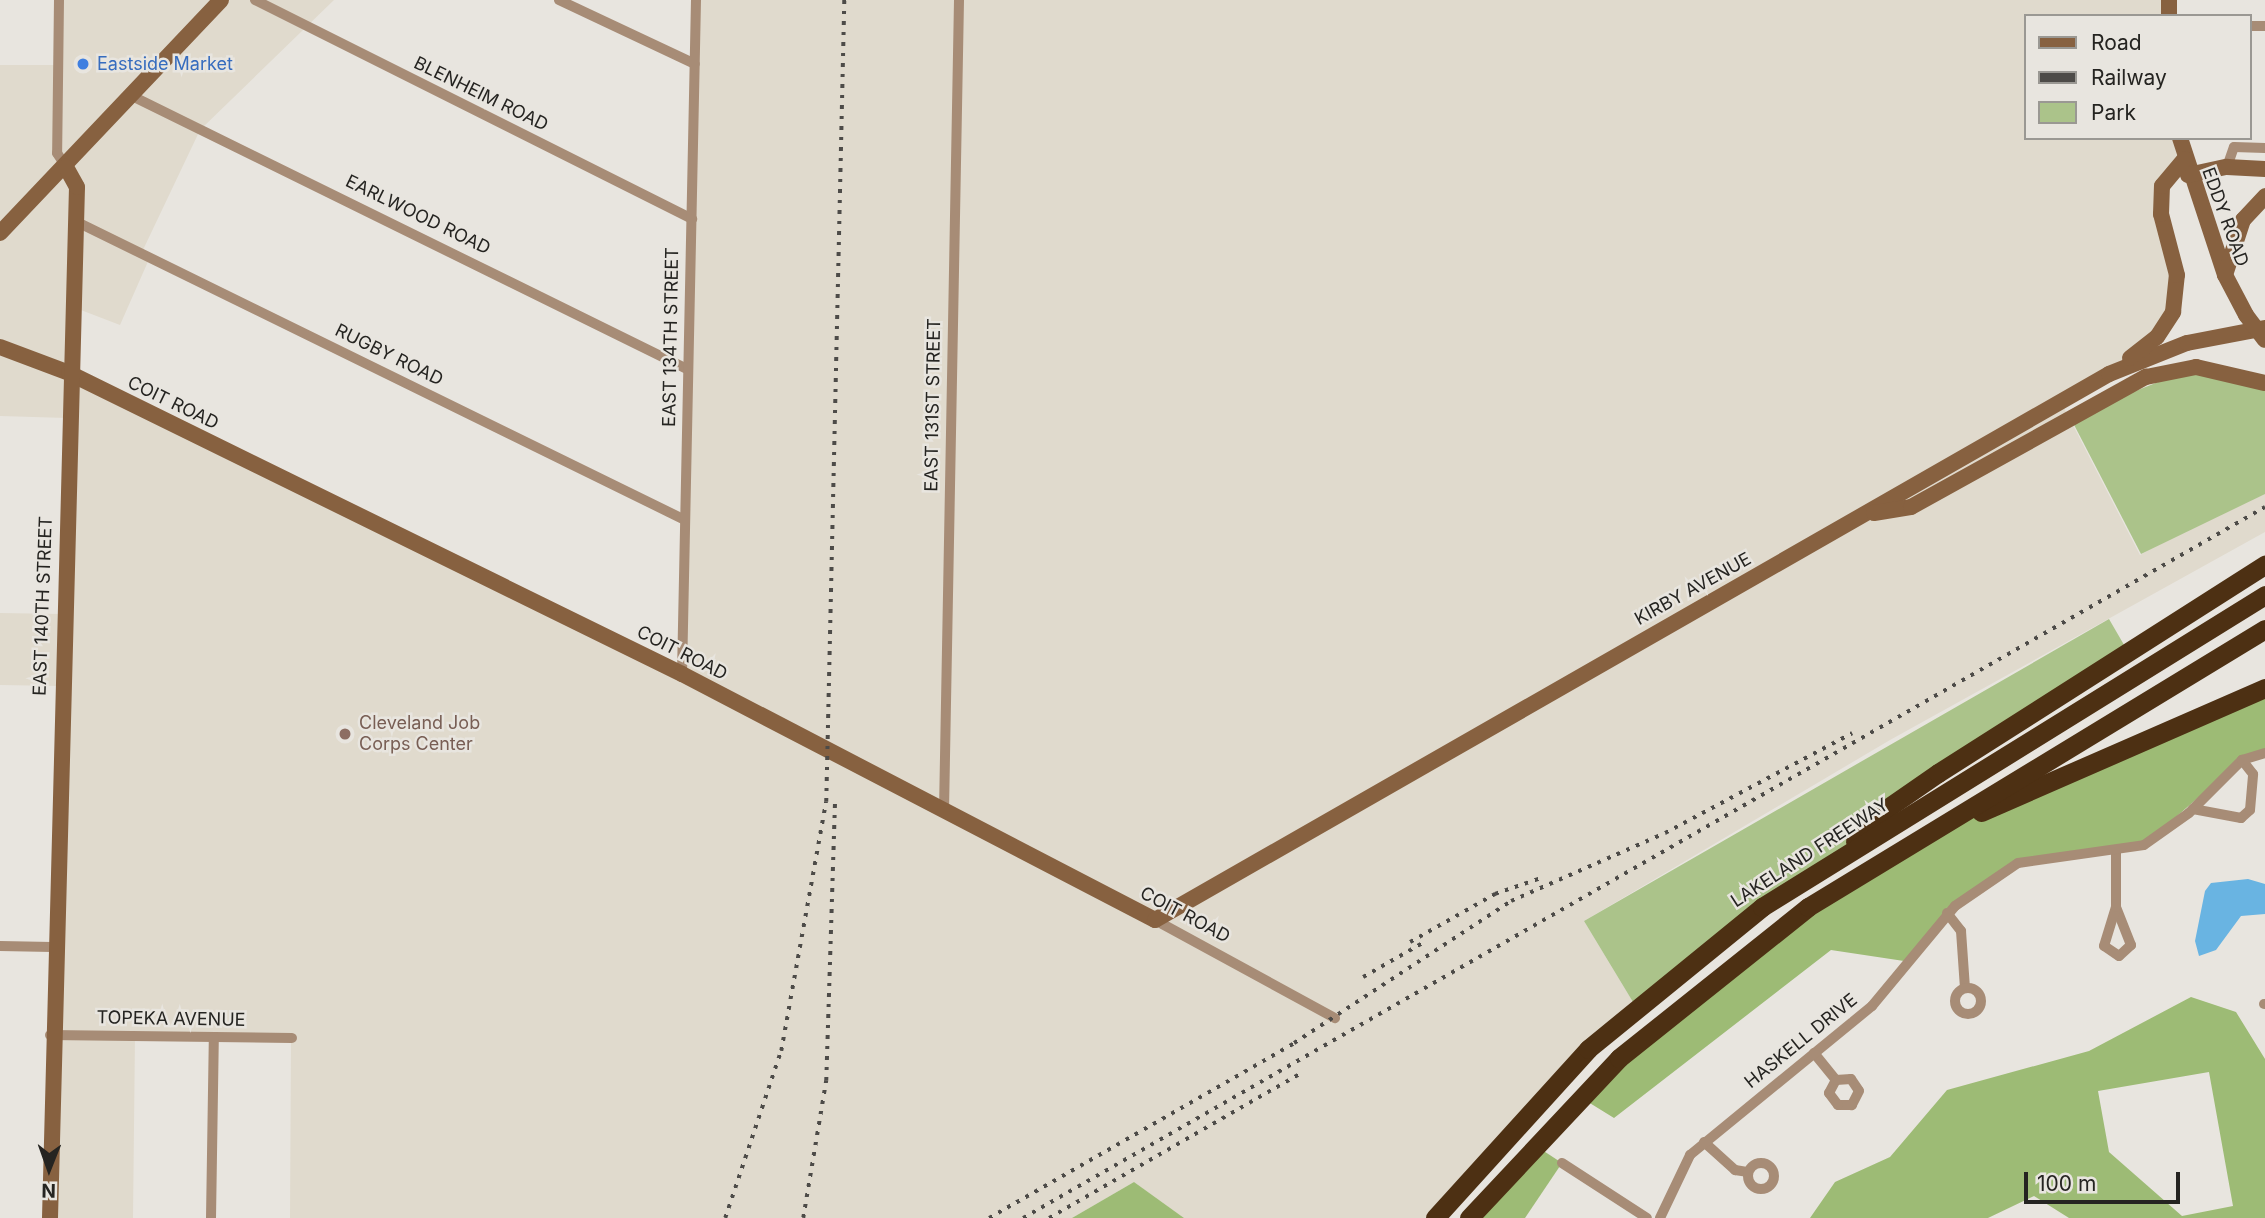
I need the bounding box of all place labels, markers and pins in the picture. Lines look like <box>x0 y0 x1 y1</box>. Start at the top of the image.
place label: Eastside Market <box>97 53 233 75</box>
marker: Eastside Market <box>75 56 91 72</box>
place label: Cleveland Job Corps Center <box>359 713 480 756</box>
marker: Cleveland Job Corps Center <box>337 726 353 742</box>

